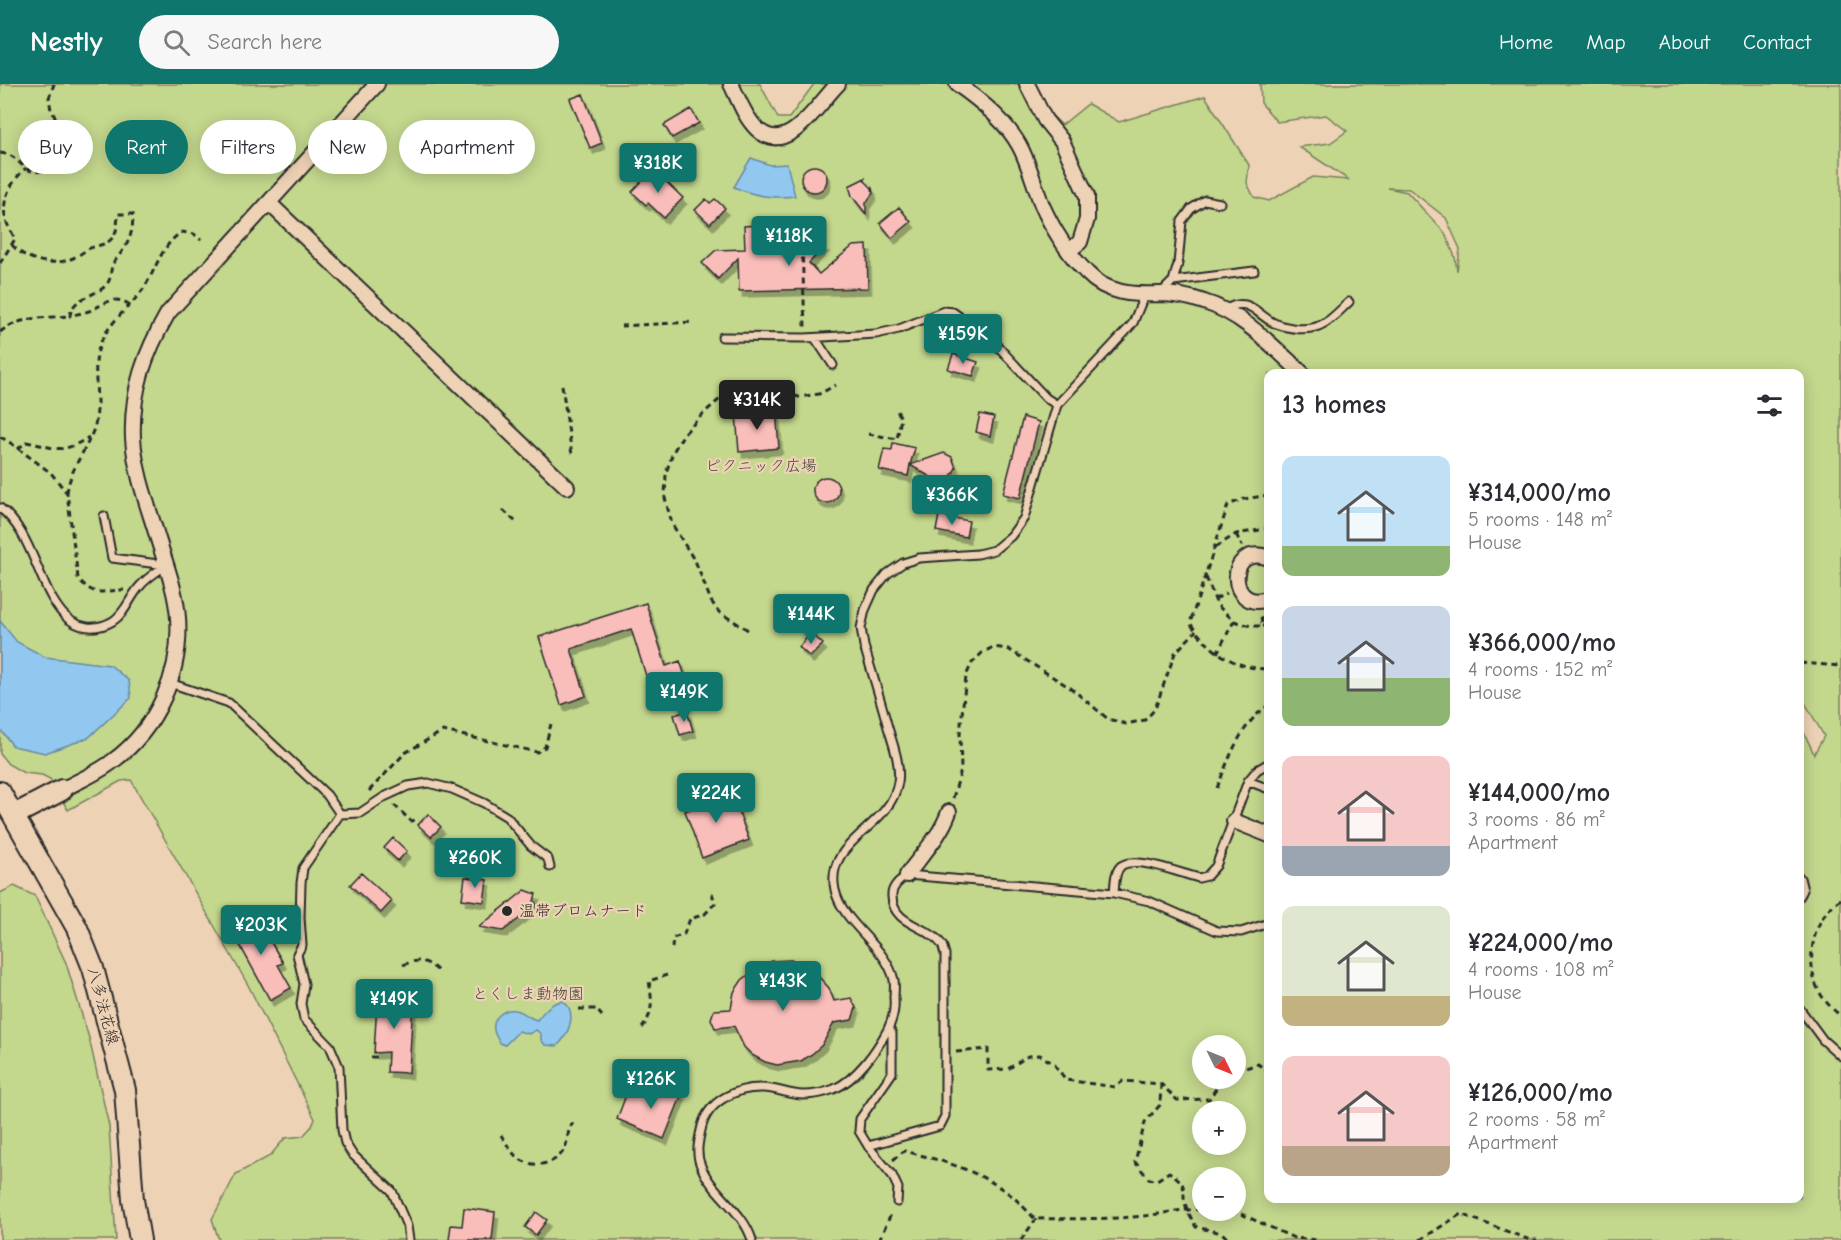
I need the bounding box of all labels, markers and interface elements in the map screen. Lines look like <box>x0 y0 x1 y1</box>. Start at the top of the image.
search box <box>139 15 559 69</box>
text: Nestly <box>30 26 103 58</box>
icon: search <box>160 26 193 59</box>
text: Search here <box>208 29 322 55</box>
text: Home <box>1499 30 1553 54</box>
text: Map <box>1586 30 1626 54</box>
text: About <box>1659 30 1710 54</box>
text: Contact <box>1743 30 1811 54</box>
chip: Buy <box>18 120 93 174</box>
chip: Rent <box>105 120 188 174</box>
chip: Filters <box>200 120 296 174</box>
chip: New <box>308 120 387 174</box>
chip: Apartment <box>399 120 535 174</box>
pin: ¥318K <box>616 143 700 194</box>
text: ¥318K <box>633 151 683 174</box>
pin: ¥118K <box>747 216 831 267</box>
text: ¥118K <box>765 224 813 247</box>
pin: ¥159K <box>921 314 1005 365</box>
text: ¥159K <box>938 322 988 345</box>
pin: ¥314K <box>715 380 799 431</box>
text: ¥314K <box>733 388 781 411</box>
icon: filters <box>1753 389 1786 422</box>
text: 13 homes <box>1282 390 1386 420</box>
park label: ピクニック広場 <box>705 457 817 475</box>
pin: ¥366K <box>910 475 994 526</box>
text: ¥314,000/mo <box>1468 478 1611 508</box>
icon: home <box>1330 480 1402 552</box>
text: ¥366K <box>926 483 978 506</box>
text: 5 rooms · 148 m² <box>1468 508 1612 531</box>
text: House <box>1468 531 1522 554</box>
pin: ¥144K <box>769 594 853 645</box>
text: ¥144K <box>787 602 835 625</box>
text: ¥366,000/mo <box>1468 628 1616 658</box>
icon: home <box>1330 630 1402 702</box>
text: 4 rooms · 152 m² <box>1468 658 1612 681</box>
pin: ¥149K <box>642 672 726 723</box>
text: ¥149K <box>660 680 708 703</box>
text: House <box>1468 681 1522 704</box>
pin: ¥224K <box>674 773 758 824</box>
text: ¥144,000/mo <box>1468 778 1610 808</box>
icon: home <box>1330 780 1402 852</box>
text: ¥224K <box>691 781 741 804</box>
text: 3 rooms · 86 m² <box>1468 808 1605 831</box>
text: Apartment <box>1468 831 1558 854</box>
pin: ¥260K <box>433 838 517 889</box>
text: ¥260K <box>449 846 501 869</box>
place label: 温帯ブロムナード <box>519 902 647 920</box>
marker: 温帯ブロムナード <box>500 904 514 918</box>
pin: ¥203K <box>219 905 303 956</box>
text: ¥203K <box>235 913 287 936</box>
text: ¥224,000/mo <box>1468 928 1613 958</box>
icon: home <box>1330 930 1402 1002</box>
text: 4 rooms · 108 m² <box>1468 958 1613 981</box>
pin: ¥143K <box>741 961 825 1012</box>
street label: 八多法花線 <box>84 965 122 1047</box>
text: ¥143K <box>759 969 807 992</box>
pin: ¥149K <box>352 979 436 1030</box>
text: House <box>1468 981 1522 1004</box>
park label: とくしま動物園 <box>472 985 584 1003</box>
text: ¥149K <box>370 987 418 1010</box>
north arrow <box>1192 1035 1246 1089</box>
map controls <box>1192 1035 1246 1221</box>
pin: ¥126K <box>609 1059 693 1110</box>
text: ¥126K <box>626 1067 676 1090</box>
text: ¥126,000/mo <box>1468 1078 1613 1108</box>
icon: home <box>1330 1080 1402 1152</box>
button: + <box>1192 1101 1246 1155</box>
text: 2 rooms · 58 m² <box>1468 1108 1605 1131</box>
text: Apartment <box>1468 1131 1558 1154</box>
button: − <box>1192 1167 1246 1221</box>

